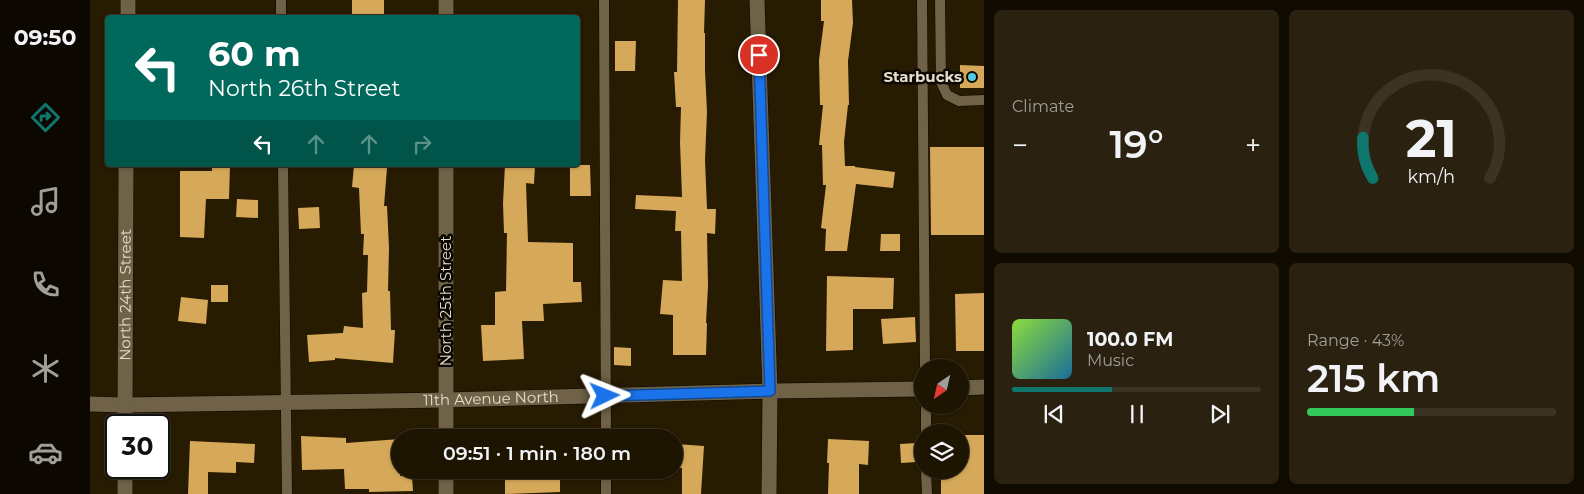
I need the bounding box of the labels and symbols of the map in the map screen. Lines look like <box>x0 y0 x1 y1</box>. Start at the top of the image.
pin <box>738 34 780 76</box>
place label: Starbucks <box>884 67 962 86</box>
marker: Starbucks <box>966 71 978 83</box>
street label: North 24th Street <box>115 229 135 361</box>
street label: North 25th Street <box>436 236 455 366</box>
north arrow <box>914 359 969 414</box>
position arrow <box>578 369 630 421</box>
street label: 11th Avenue North <box>423 387 559 409</box>
speed limit sign: 30 <box>105 414 170 479</box>

